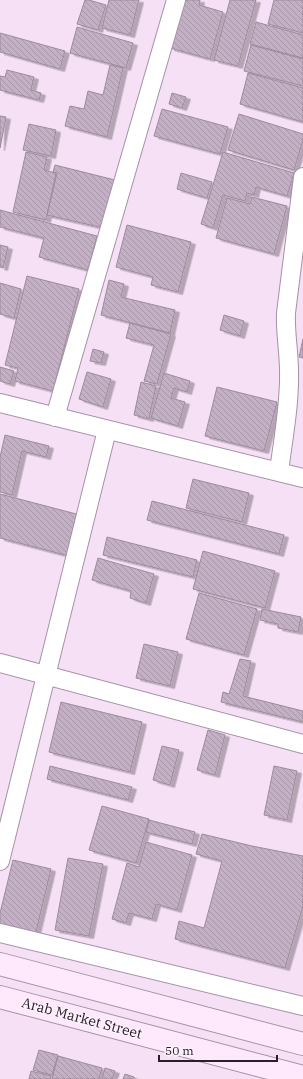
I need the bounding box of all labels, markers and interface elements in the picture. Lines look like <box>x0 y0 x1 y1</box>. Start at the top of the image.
street label: Arab Market Street <box>20 993 144 1043</box>
scale bar <box>159 1037 277 1063</box>
text: 50 m <box>165 1043 194 1058</box>

